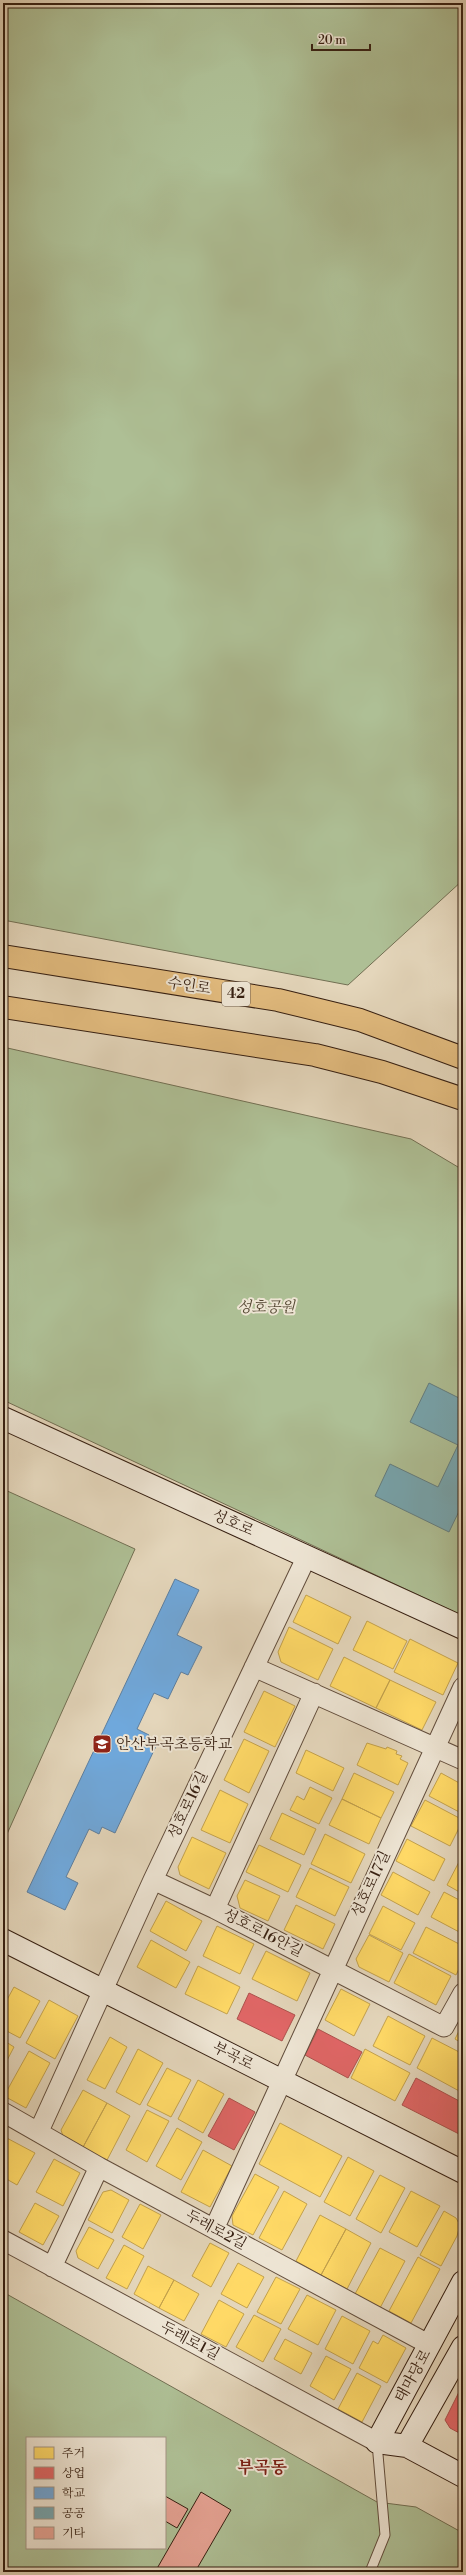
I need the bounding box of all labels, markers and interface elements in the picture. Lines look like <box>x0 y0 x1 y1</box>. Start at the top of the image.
scale bar <box>312 26 370 52</box>
text: 20 m <box>318 33 346 48</box>
street label: 수인로 <box>166 973 212 999</box>
road number: 42 <box>222 982 250 1006</box>
park label: 성호공원 <box>237 1298 296 1317</box>
street label: 성호로 <box>209 1505 257 1541</box>
school or university icon: 안산부곡초등학교 <box>91 1733 113 1755</box>
place label: 안산부곡초등학교 <box>116 1735 232 1754</box>
street label: 성호로16길 <box>164 1768 212 1842</box>
street label: 성호로17길 <box>347 1848 395 1920</box>
street label: 성호로16안길 <box>220 1905 306 1961</box>
street label: 부곡로 <box>209 2038 257 2075</box>
street label: 두레로2길 <box>182 2206 250 2254</box>
street label: 두레로1길 <box>157 2317 223 2365</box>
street label: 태마당로 <box>391 2346 436 2406</box>
legend <box>26 2437 166 2549</box>
text: 주거 <box>62 2446 85 2461</box>
district label: 부곡동 <box>237 2457 287 2479</box>
text: 상업 <box>62 2466 85 2481</box>
text: 학교 <box>62 2486 86 2501</box>
text: 공공 <box>62 2506 86 2521</box>
text: 기타 <box>62 2526 86 2541</box>

